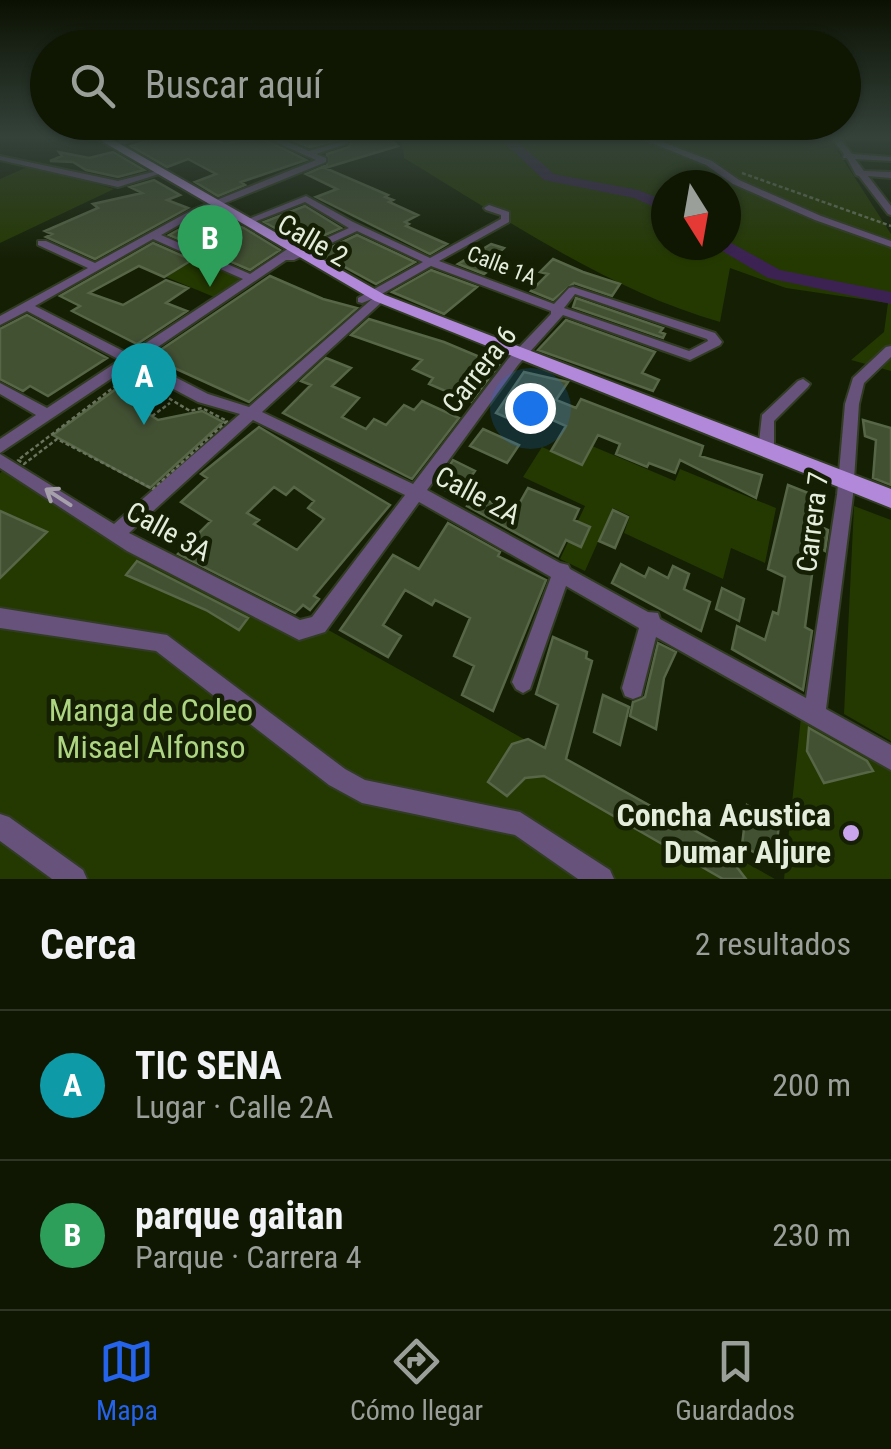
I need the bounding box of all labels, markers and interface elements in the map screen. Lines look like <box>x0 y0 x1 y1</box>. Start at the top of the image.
search box <box>30 30 861 140</box>
icon: search <box>65 58 120 113</box>
text: Buscar aquí <box>145 63 322 107</box>
north arrow <box>651 170 741 260</box>
pin: B <box>178 204 242 287</box>
street label: Calle 2 <box>272 207 354 274</box>
street label: Calle 1A <box>464 241 540 290</box>
street label: Carrera 6 <box>435 319 523 419</box>
pin: A <box>112 342 176 425</box>
your location <box>505 383 556 434</box>
street label: Calle 2A <box>430 459 526 532</box>
street label: Carrera 7 <box>790 470 835 574</box>
one-way arrow <box>44 487 72 508</box>
street label: Calle 3A <box>121 495 217 568</box>
park label: Manga de Coleo Misael Alfonso <box>49 691 253 766</box>
place label: Concha Acustica Dumar Aljure <box>616 796 831 871</box>
marker: Concha Acustica Dumar Aljure <box>840 822 862 844</box>
text: Cerca <box>40 920 137 969</box>
text: 2 resultados <box>695 925 851 963</box>
text: TIC SENA <box>135 1044 282 1088</box>
text: A <box>63 1066 82 1104</box>
text: 200 m <box>772 1066 851 1104</box>
text: Lugar · Calle 2A <box>135 1088 333 1126</box>
text: parque gaitan <box>135 1194 343 1238</box>
text: B <box>64 1216 81 1254</box>
text: 230 m <box>772 1216 851 1254</box>
text: Parque · Carrera 4 <box>135 1238 362 1276</box>
tab: Mapa <box>96 1334 158 1427</box>
tab: Cómo llegar <box>350 1334 483 1427</box>
tab: Guardados <box>675 1334 795 1427</box>

